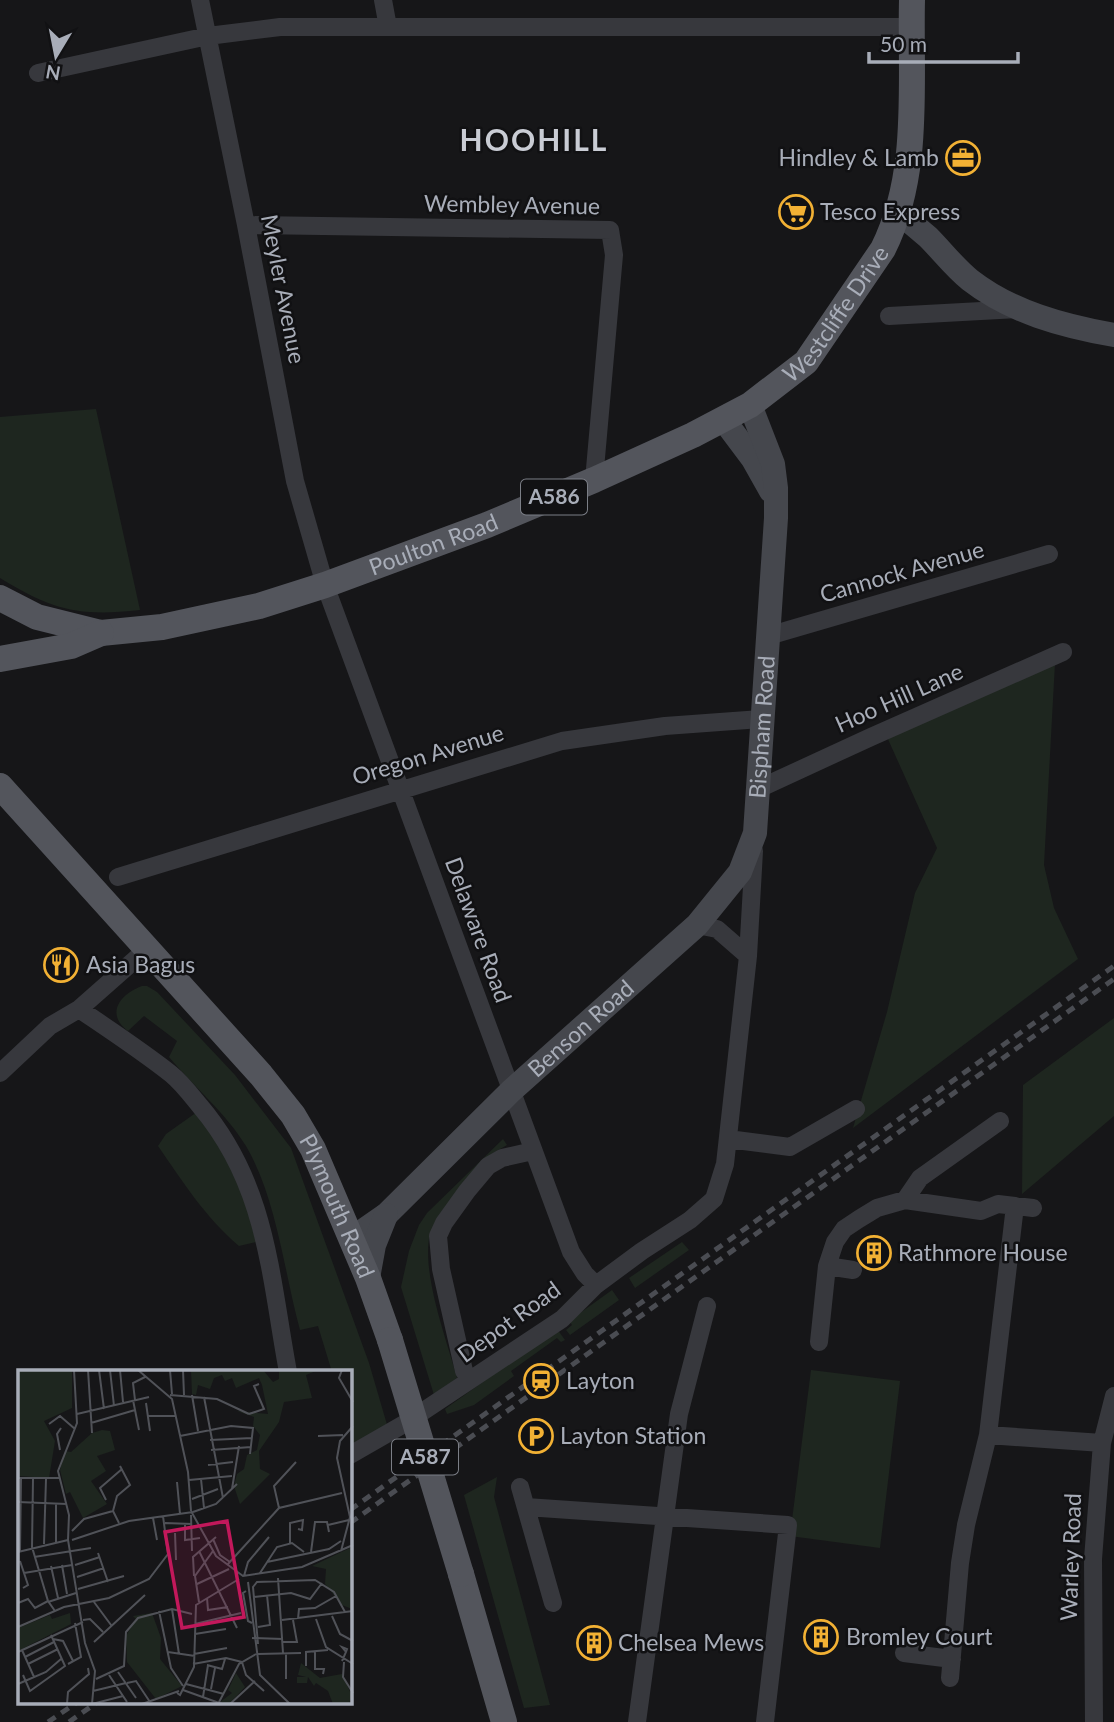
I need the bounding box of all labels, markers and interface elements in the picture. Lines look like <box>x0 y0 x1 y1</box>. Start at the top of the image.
north arrow <box>21 21 91 91</box>
scale bar <box>869 21 1018 65</box>
text: 50 m <box>880 31 927 56</box>
text: N <box>44 61 62 86</box>
district label: HOOHILL <box>460 121 608 157</box>
office icon: Hindley & Lamb <box>944 139 982 177</box>
place label: Hindley & Lamb <box>779 143 939 171</box>
street label: Wembley Avenue <box>424 188 600 220</box>
supermarket icon: Tesco Express <box>777 193 815 231</box>
place label: Tesco Express <box>820 197 960 225</box>
street label: Meyler Avenue <box>256 212 312 366</box>
street label: Westcliffe Drive <box>777 240 894 388</box>
road number: A586 <box>521 480 587 514</box>
street label: Poulton Road <box>365 507 502 581</box>
street label: Cannock Avenue <box>816 534 987 608</box>
street label: Bispham Road <box>742 655 780 799</box>
street label: Hoo Hill Lane <box>830 656 967 738</box>
street label: Oregon Avenue <box>348 718 507 790</box>
street label: Delaware Road <box>440 853 518 1006</box>
restaurant icon: Asia Bagus <box>42 946 80 984</box>
place label: Asia Bagus <box>86 950 195 978</box>
street label: Benson Road <box>521 973 639 1083</box>
street label: Plymouth Road <box>294 1128 381 1282</box>
building icon: Rathmore House <box>855 1234 893 1272</box>
place label: Rathmore House <box>898 1238 1068 1266</box>
street label: Depot Road <box>451 1274 565 1368</box>
station icon: Layton <box>522 1362 560 1400</box>
place label: Layton <box>566 1366 635 1394</box>
inset map <box>18 1370 352 1704</box>
parking icon: Layton Station <box>517 1417 555 1455</box>
place label: Layton Station <box>560 1421 706 1449</box>
road number: A587 <box>392 1440 458 1474</box>
street label: Warley Road <box>1054 1493 1086 1621</box>
building icon: Bromley Court <box>802 1618 840 1656</box>
place label: Bromley Court <box>846 1622 993 1650</box>
building icon: Chelsea Mews <box>575 1624 613 1662</box>
place label: Chelsea Mews <box>618 1628 764 1656</box>

